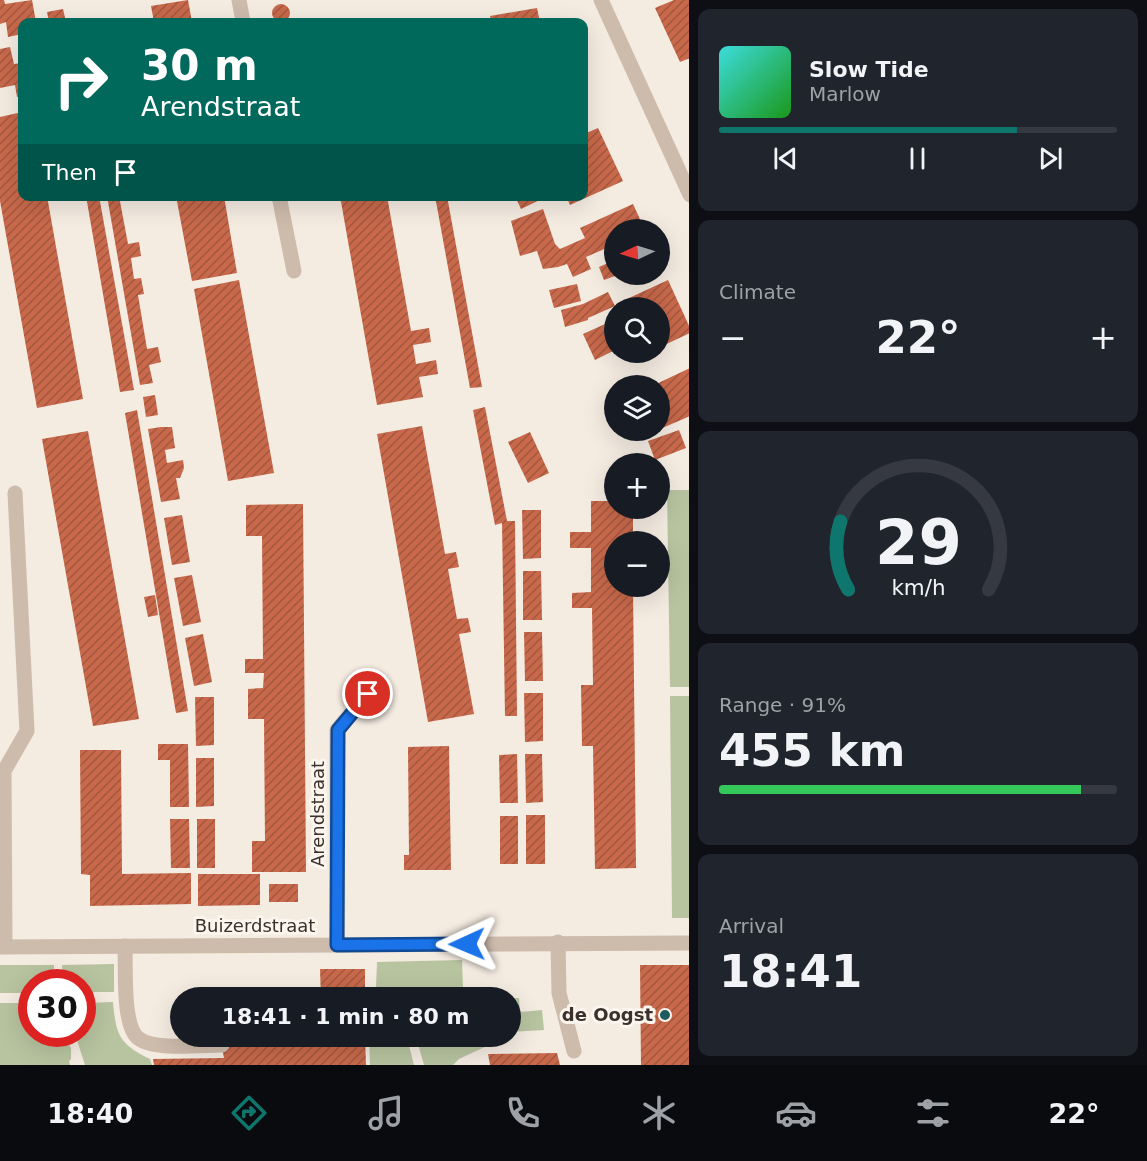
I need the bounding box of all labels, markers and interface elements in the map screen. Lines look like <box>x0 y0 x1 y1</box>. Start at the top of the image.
text: 30 m <box>141 41 258 90</box>
icon: right <box>42 42 120 120</box>
text: Slow Tide <box>809 57 929 82</box>
text: Marlow <box>809 82 881 106</box>
text: Arendstraat <box>141 91 300 122</box>
icon: previous <box>769 142 802 175</box>
icon: pause <box>901 142 934 175</box>
icon: next <box>1034 142 1067 175</box>
icon: arrive <box>109 156 142 189</box>
text: Then <box>42 160 97 185</box>
north arrow <box>604 219 670 285</box>
map controls <box>604 219 670 597</box>
text: Climate <box>719 280 796 304</box>
button: search <box>604 297 670 363</box>
text: 22° <box>875 311 961 364</box>
text: − <box>719 318 747 357</box>
text: + <box>1089 318 1117 357</box>
button: layers <box>604 375 670 441</box>
button: + <box>604 453 670 519</box>
text: 29 <box>875 506 961 579</box>
button: − <box>604 531 670 597</box>
text: km/h <box>891 575 945 600</box>
pin <box>342 668 393 719</box>
icon: arrive <box>351 677 384 710</box>
text: Range · 91% <box>719 693 846 717</box>
text: 455 km <box>719 724 905 777</box>
street label: Arendstraat <box>307 761 328 867</box>
position arrow <box>435 912 499 976</box>
text: Arrival <box>719 914 784 938</box>
street label: Buizerdstraat <box>195 915 315 936</box>
text: 18:41 <box>719 945 862 998</box>
speed limit sign: 30 <box>18 969 96 1047</box>
text: 18:41 · 1 min · 80 m <box>222 1004 469 1029</box>
place label: de Oogst <box>562 1004 653 1025</box>
marker: de Oogst <box>658 1008 672 1022</box>
icon: directions <box>228 1092 270 1134</box>
icon: music <box>365 1092 407 1134</box>
icon: phone <box>502 1092 544 1134</box>
icon: climate <box>638 1092 680 1134</box>
icon: car <box>775 1092 817 1134</box>
icon: filters <box>912 1092 954 1134</box>
text: 18:40 <box>47 1098 133 1129</box>
text: 22° <box>1048 1098 1100 1129</box>

